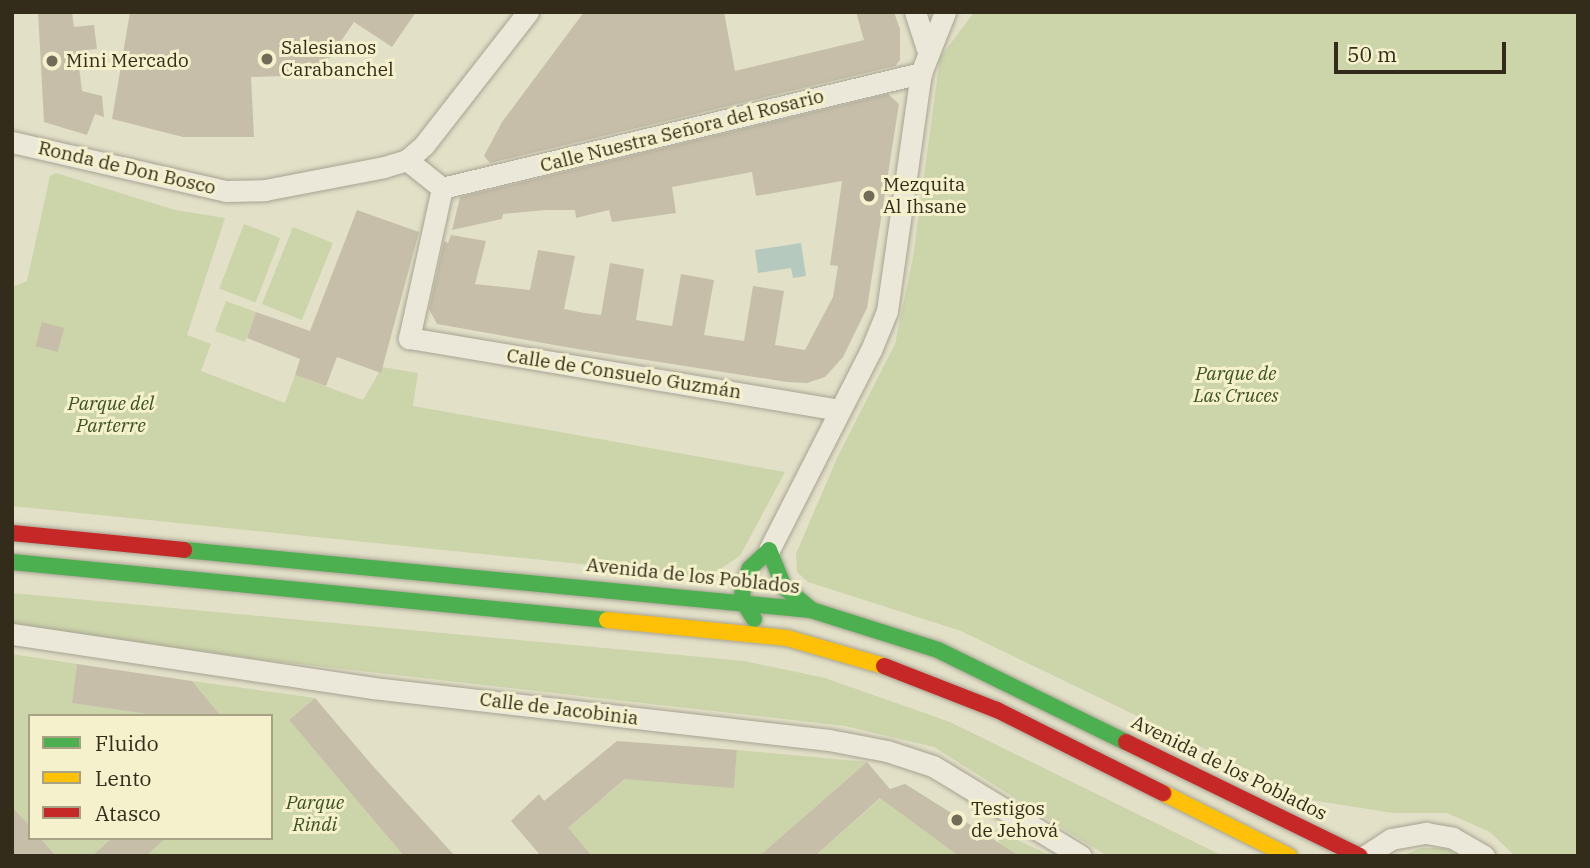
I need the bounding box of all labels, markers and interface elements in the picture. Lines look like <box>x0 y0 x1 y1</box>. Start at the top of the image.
scale bar <box>1338 28 1510 72</box>
place label: Salesianos Carabanchel <box>281 37 394 81</box>
text: 50 m <box>1347 40 1397 68</box>
place label: Mini Mercado <box>66 50 189 72</box>
marker: Salesianos Carabanchel <box>259 51 275 67</box>
marker: Mini Mercado <box>44 53 60 69</box>
street label: Calle Nuestra Señora del Rosario <box>538 85 826 177</box>
street label: Ronda de Don Bosco <box>36 136 218 200</box>
place label: Mezquita Al Ihsane <box>883 174 966 218</box>
marker: Mezquita Al Ihsane <box>861 188 877 204</box>
street label: Calle de Consuelo Guzmán <box>505 344 743 404</box>
park label: Parque de Las Cruces <box>1193 363 1279 407</box>
park label: Parque del Parterre <box>68 393 154 437</box>
street label: Avenida de los Poblados <box>585 553 801 599</box>
street label: Calle de Jacobinia <box>478 688 640 730</box>
street label: Avenida de los Poblados <box>1128 711 1330 825</box>
legend <box>28 714 273 840</box>
text: Fluido <box>95 729 159 757</box>
text: Lento <box>95 764 151 792</box>
park label: Parque Rindi <box>286 792 344 836</box>
place label: Testigos de Jehová <box>971 798 1058 842</box>
text: Atasco <box>95 799 161 827</box>
marker: Testigos de Jehová <box>949 812 965 828</box>

